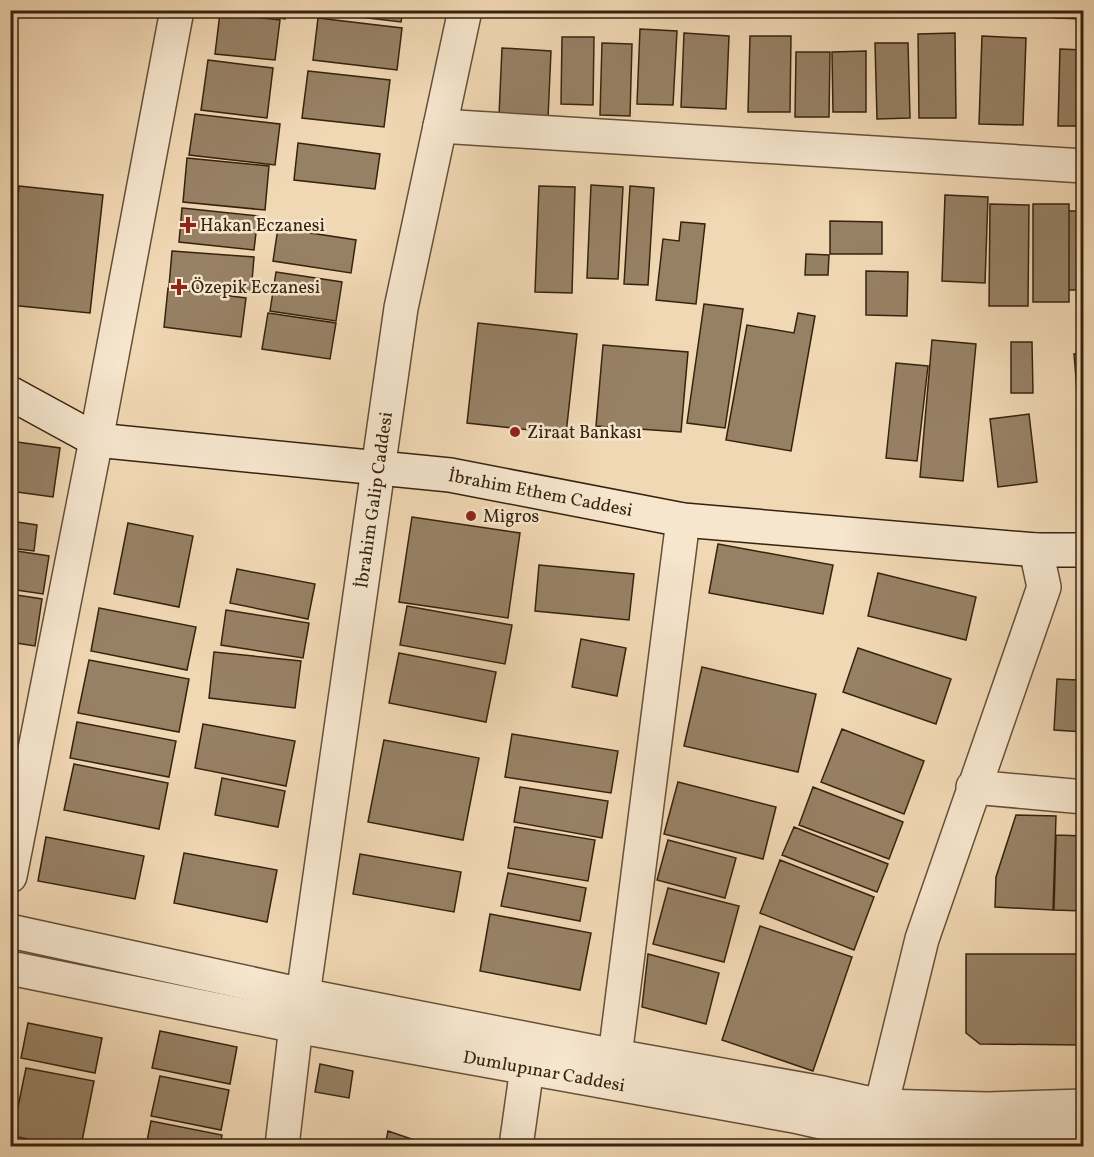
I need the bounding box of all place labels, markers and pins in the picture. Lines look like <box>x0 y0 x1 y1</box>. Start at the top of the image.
place label: Hakan Eczanesi <box>200 214 325 239</box>
marker: Hakan Eczanesi <box>181 218 195 232</box>
place label: Özepik Eczanesi <box>191 276 320 301</box>
marker: Özepik Eczanesi <box>172 280 186 294</box>
place label: Ziraat Bankası <box>527 421 642 446</box>
marker: Ziraat Bankası <box>508 425 522 439</box>
place label: Migros <box>483 505 539 530</box>
marker: Migros <box>464 509 478 523</box>

